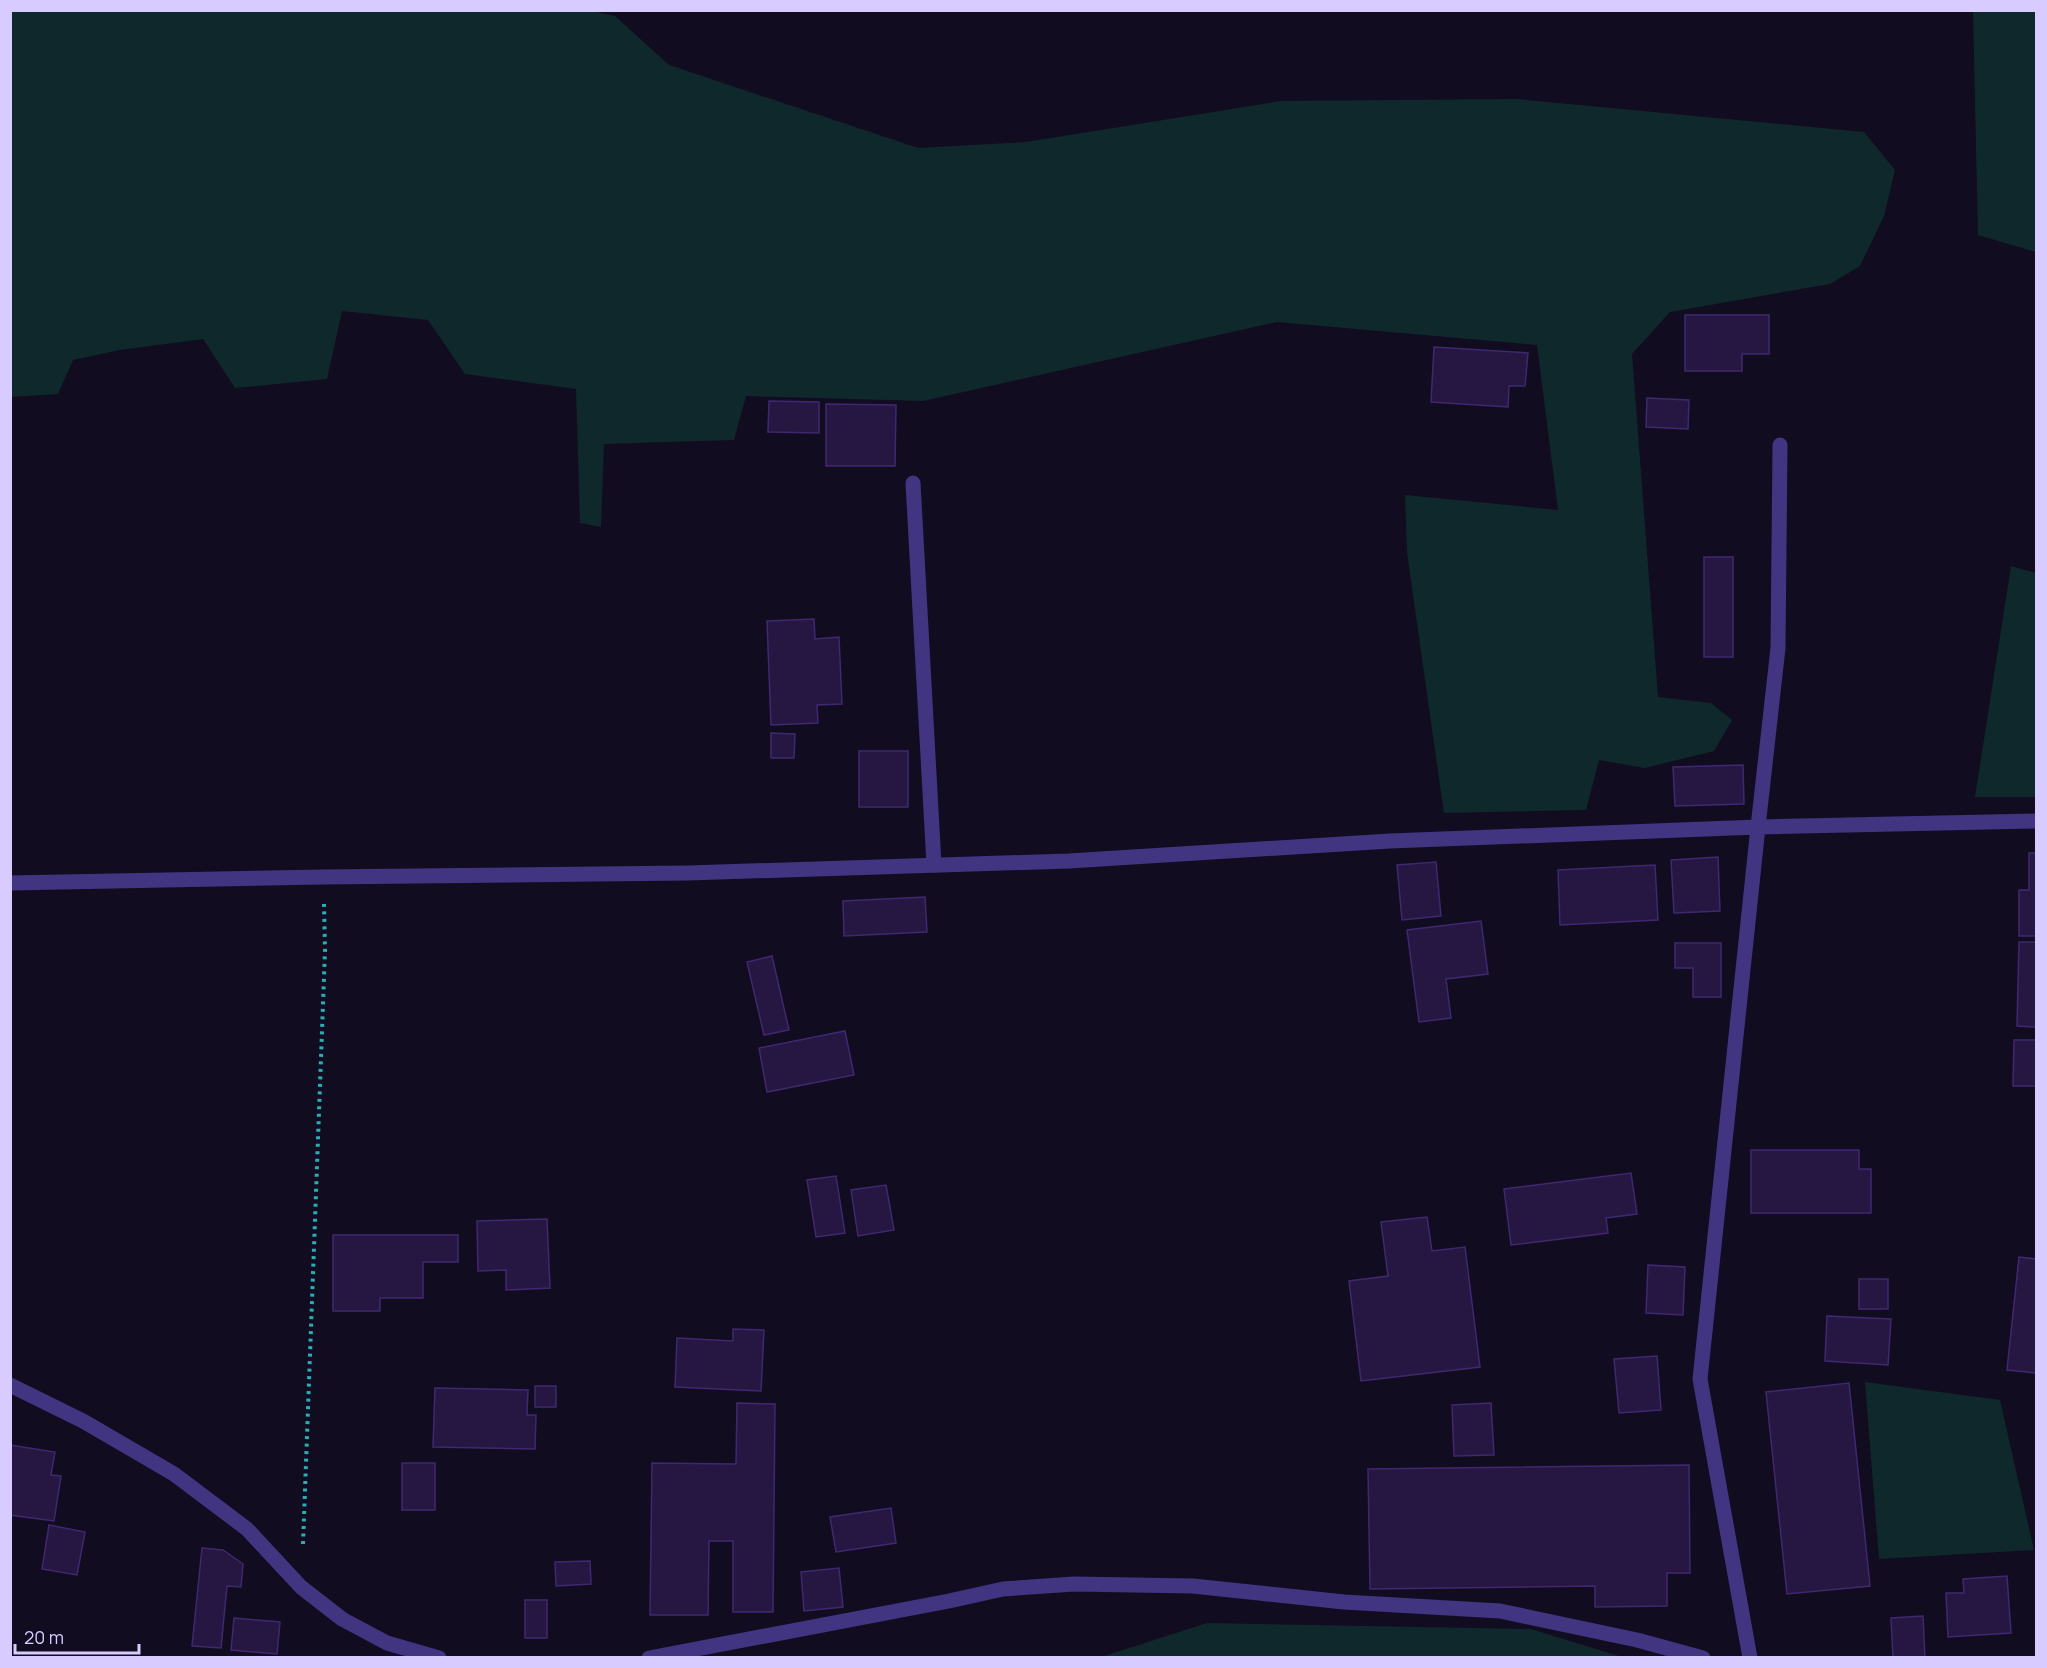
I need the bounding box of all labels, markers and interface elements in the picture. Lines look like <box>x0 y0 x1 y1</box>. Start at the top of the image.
scale bar <box>15 1617 140 1655</box>
text: 20 m <box>24 1625 64 1649</box>

